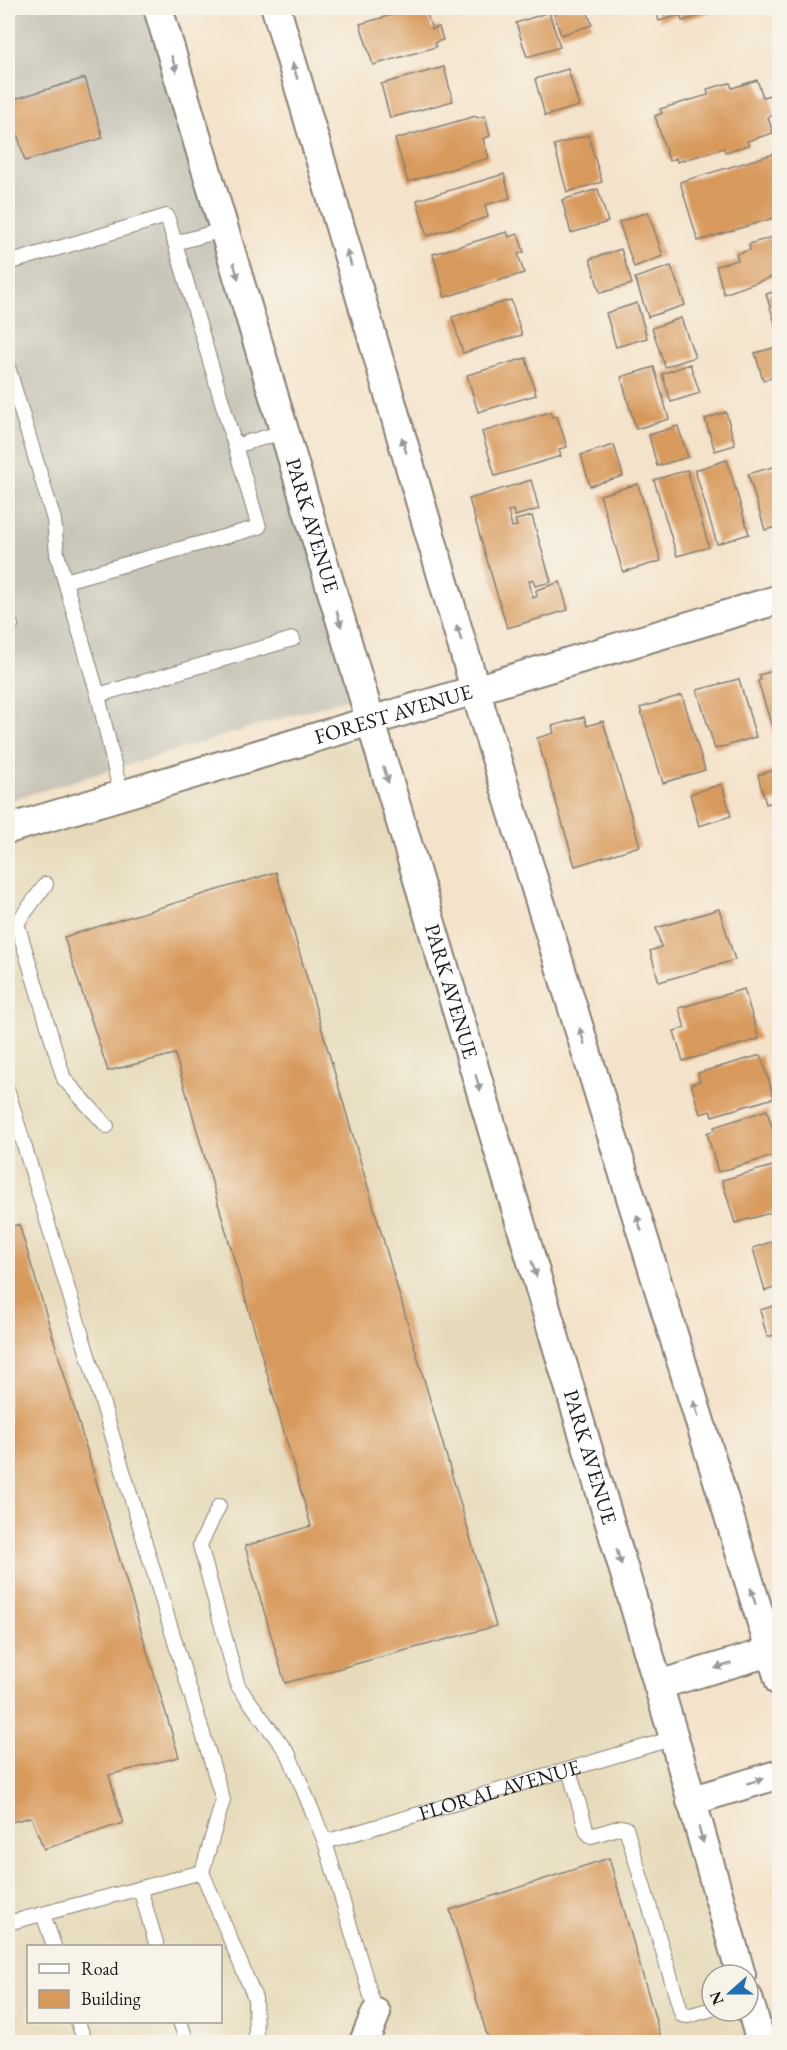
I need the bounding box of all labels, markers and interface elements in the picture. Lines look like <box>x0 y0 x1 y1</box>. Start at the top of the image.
one-way arrow <box>170 55 179 73</box>
one-way arrow <box>289 62 299 80</box>
one-way arrow <box>344 249 353 267</box>
one-way arrow <box>232 262 241 280</box>
one-way arrow <box>399 436 408 454</box>
street label: PARK AVENUE <box>280 455 346 596</box>
one-way arrow <box>334 610 344 628</box>
one-way arrow <box>454 623 463 641</box>
street label: FOREST AVENUE <box>311 677 475 750</box>
one-way arrow <box>382 766 391 784</box>
street label: PARK AVENUE <box>419 920 485 1062</box>
one-way arrow <box>576 1027 586 1045</box>
one-way arrow <box>474 1074 483 1092</box>
one-way arrow <box>634 1214 643 1232</box>
one-way arrow <box>530 1260 539 1278</box>
street label: PARK AVENUE <box>558 1386 624 1528</box>
one-way arrow <box>691 1400 700 1418</box>
one-way arrow <box>615 1548 624 1566</box>
one-way arrow <box>748 1587 757 1605</box>
one-way arrow <box>714 1662 732 1671</box>
street label: FLORAL AVENUE <box>415 1753 584 1826</box>
one-way arrow <box>746 1776 764 1785</box>
one-way arrow <box>696 1826 706 1844</box>
legend <box>27 1945 222 2023</box>
text: Road <box>81 1957 120 1980</box>
north arrow <box>700 1963 760 2023</box>
text: Building <box>81 1987 141 2010</box>
text: N <box>704 1988 729 2008</box>

